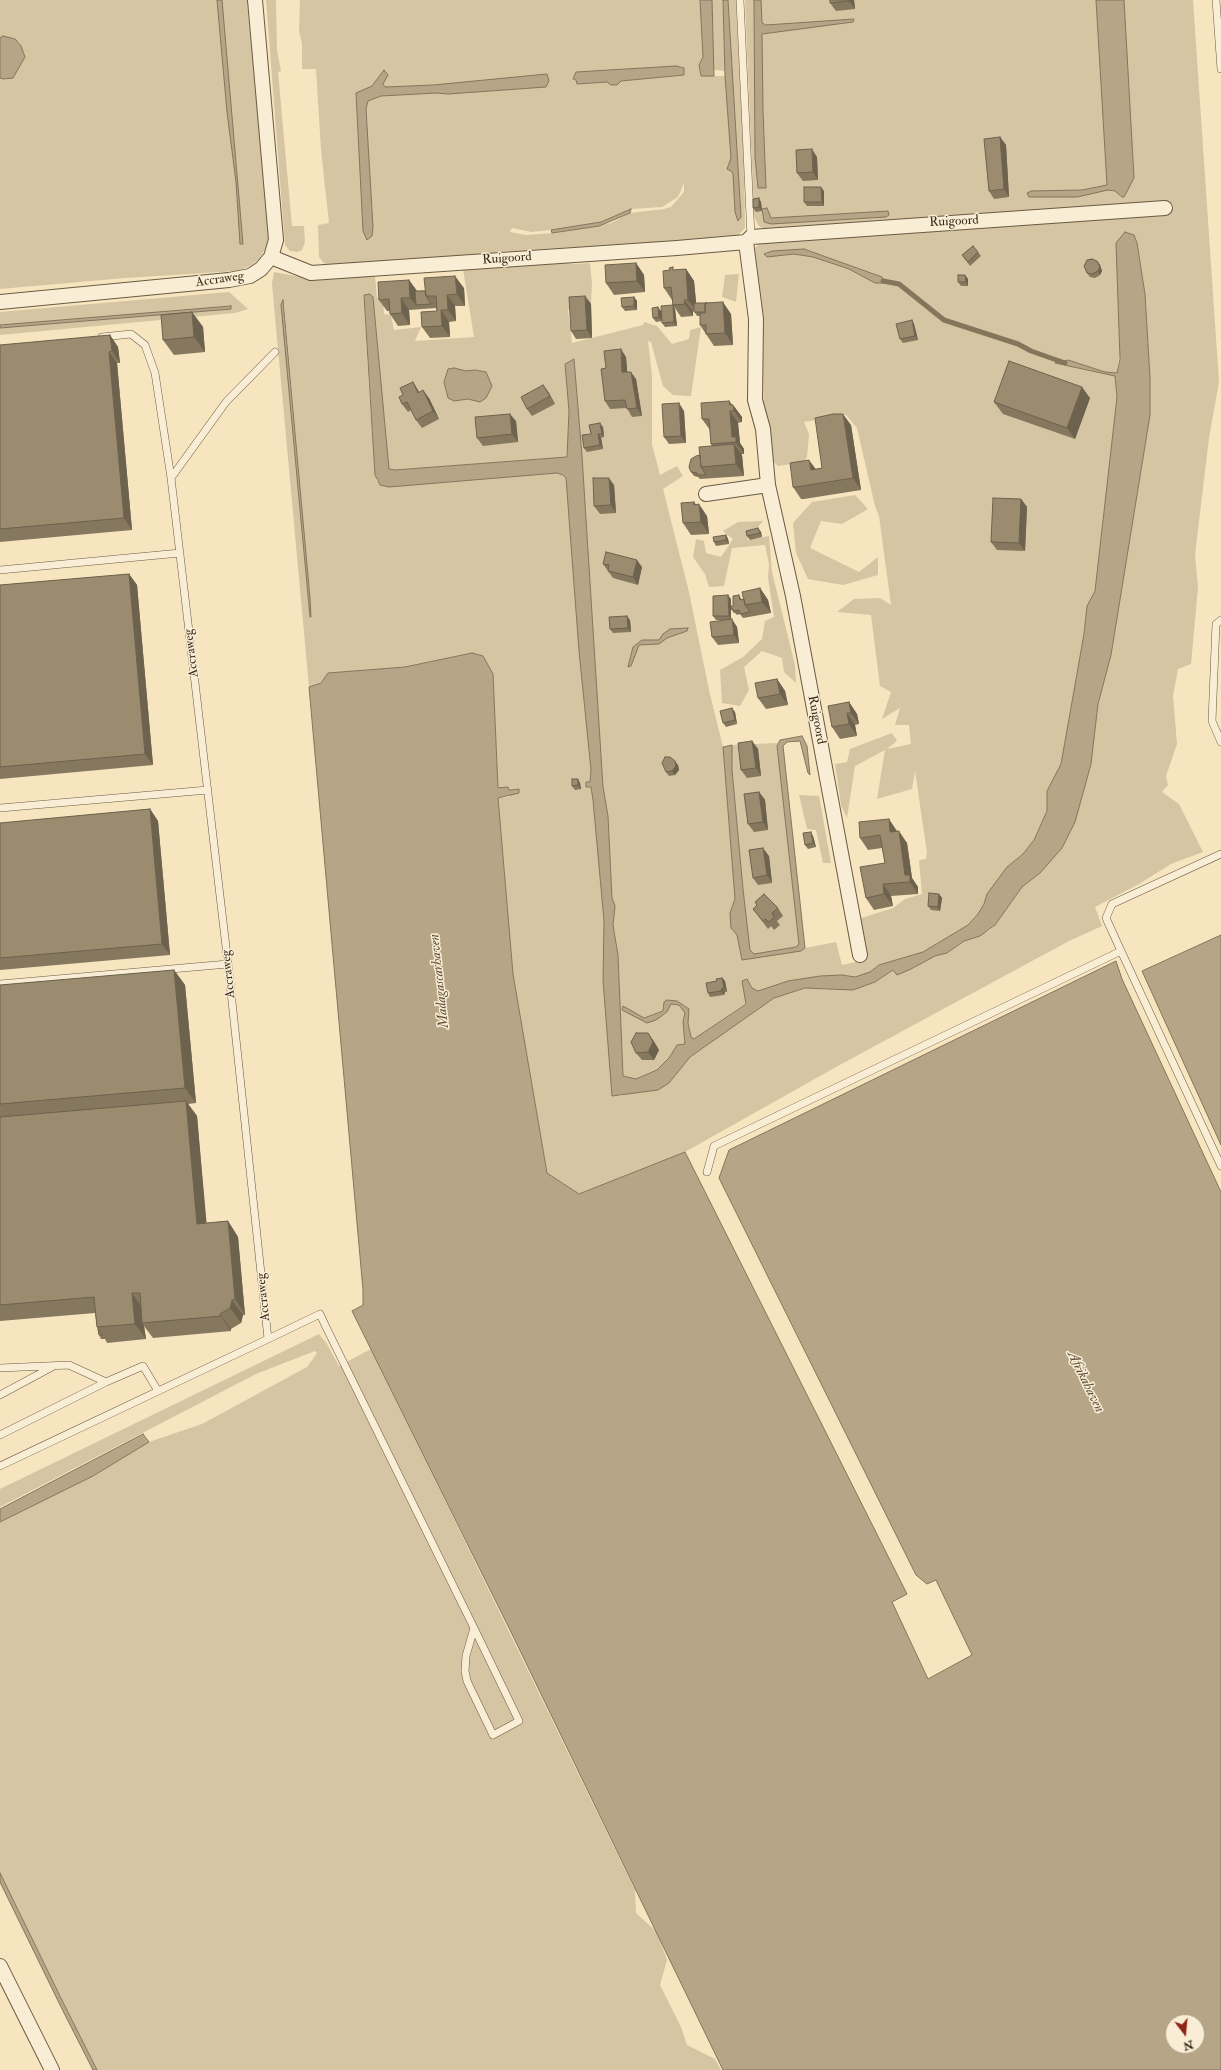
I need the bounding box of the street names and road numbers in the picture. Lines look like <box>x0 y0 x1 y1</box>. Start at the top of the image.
street label: Ruigoord <box>929 213 979 231</box>
street label: Ruigoord <box>482 249 532 269</box>
street label: Accraweg <box>195 269 245 291</box>
street label: Accraweg <box>181 628 203 678</box>
street label: Ruigoord <box>804 694 828 746</box>
street label: Accraweg <box>219 949 239 999</box>
street label: Accraweg <box>254 1272 274 1322</box>

